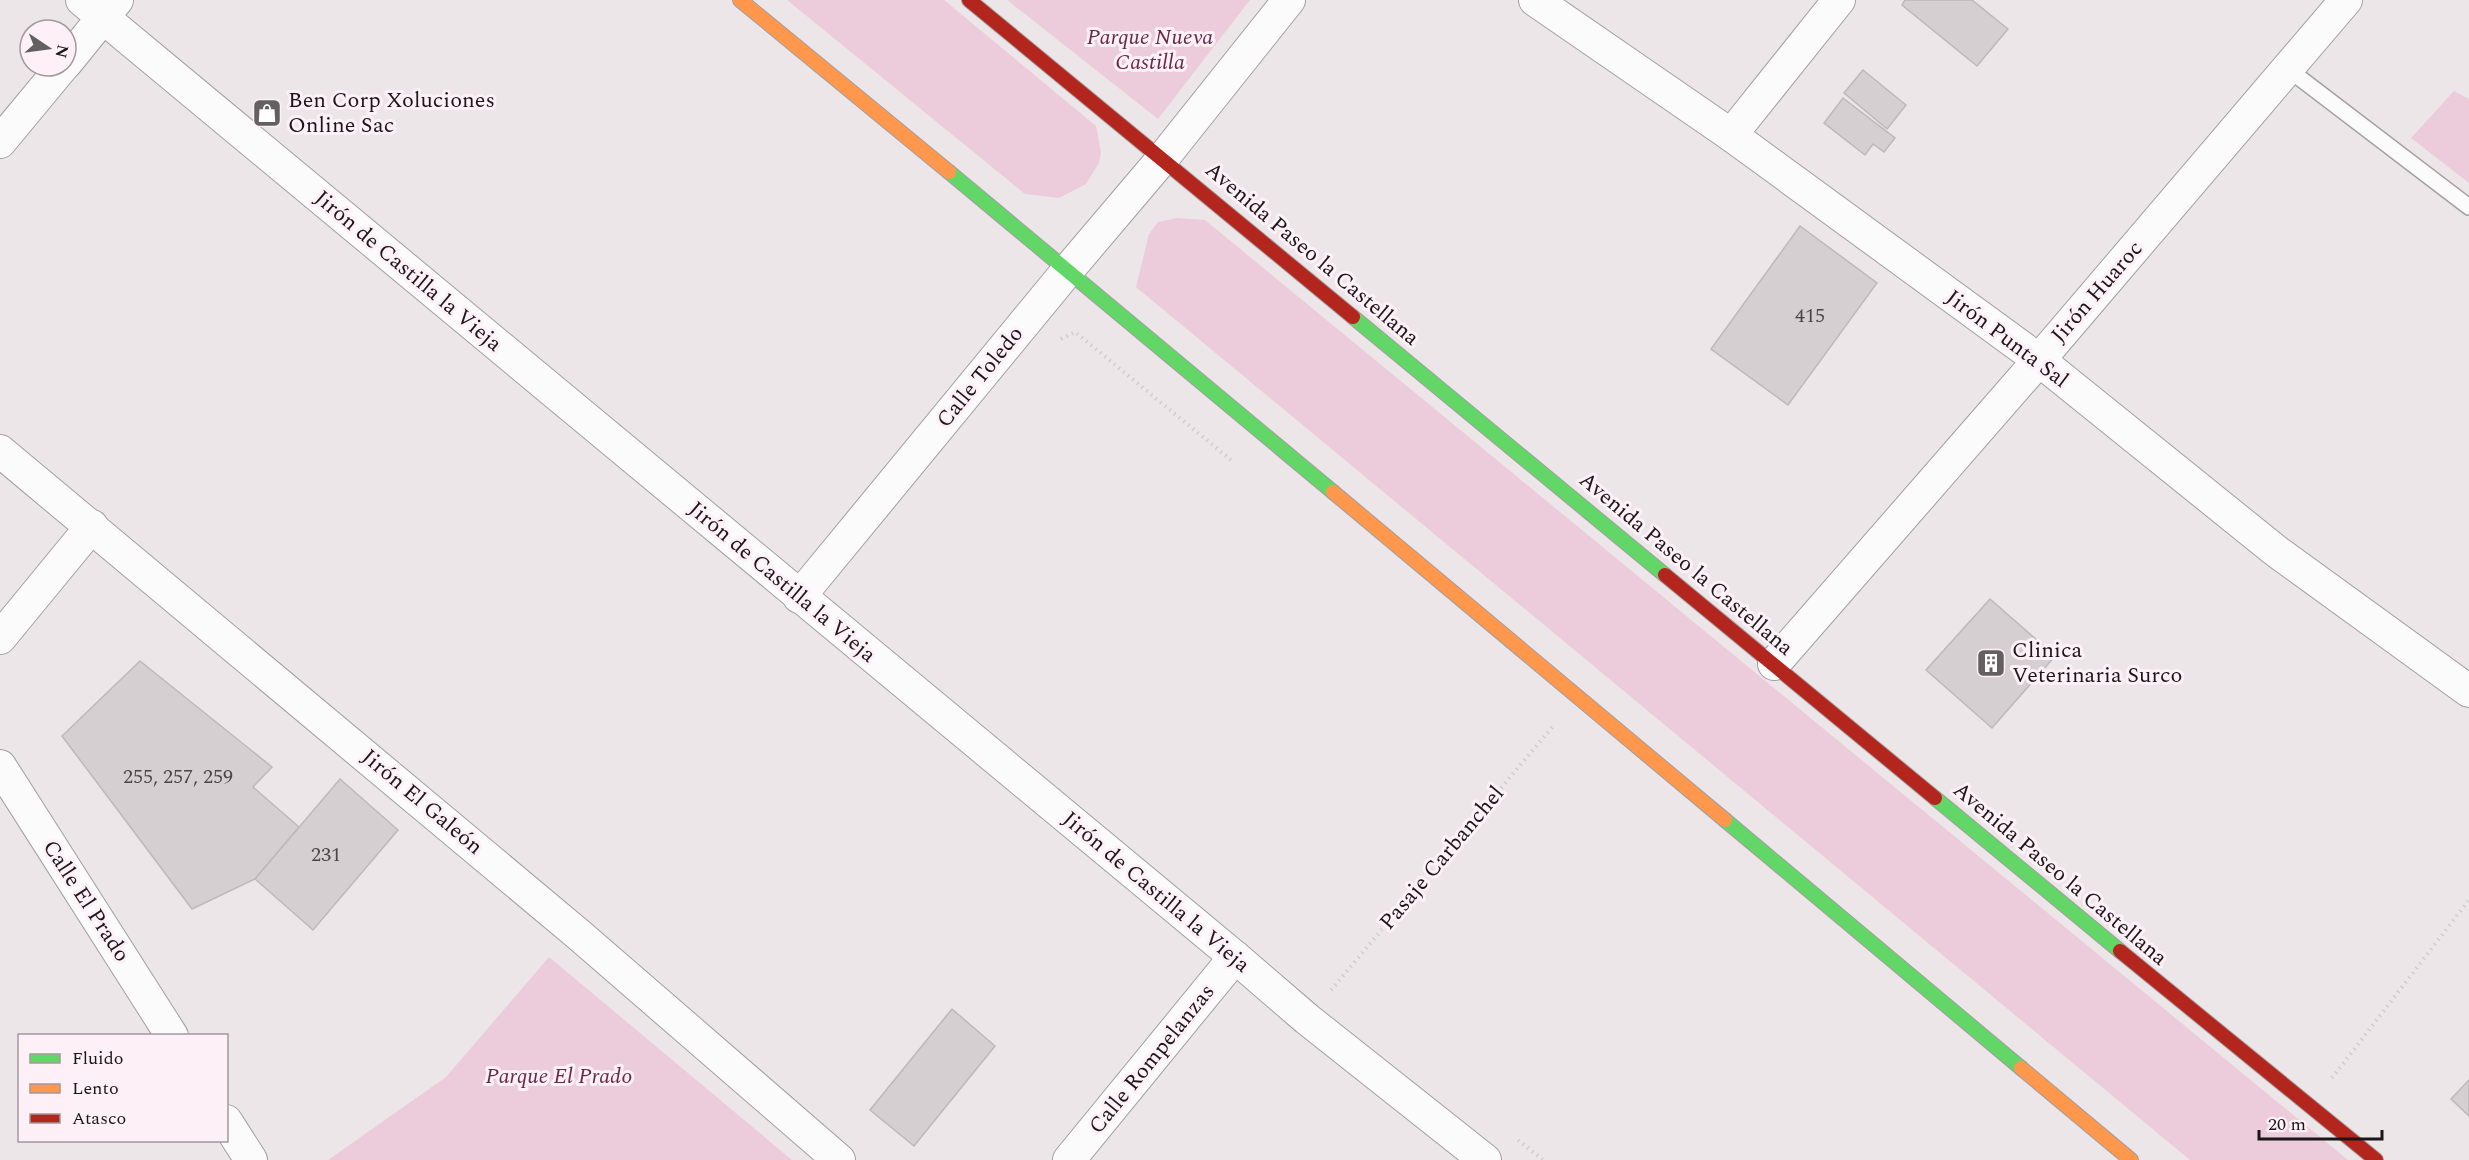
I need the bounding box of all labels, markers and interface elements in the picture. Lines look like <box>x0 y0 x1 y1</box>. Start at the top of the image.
north arrow <box>18 18 78 78</box>
park label: Parque Nueva Castilla <box>1087 21 1213 79</box>
text: N <box>48 42 75 60</box>
place label: Ben Corp Xoluciones Online Sac <box>288 84 495 142</box>
shop icon: Ben Corp Xoluciones Online Sac <box>251 97 283 129</box>
street label: Avenida Paseo la Castellana <box>1198 154 1427 354</box>
street label: Jirón de Castilla la Vieja <box>307 182 509 360</box>
street label: Jirón Huaroc <box>2043 233 2151 351</box>
street label: Jirón Punta Sal <box>1939 282 2075 396</box>
house number: 415 <box>1795 301 1825 331</box>
street label: Calle Toledo <box>929 319 1031 435</box>
street label: Avenida Paseo la Castellana <box>1572 464 1801 664</box>
street label: Jirón de Castilla la Vieja <box>681 493 883 671</box>
place label: Clinica Veterinaria Surco <box>2012 634 2182 692</box>
building icon: Clinica Veterinaria Surco <box>1975 647 2007 679</box>
street label: Jirón El Galeón <box>354 741 490 863</box>
house number: 255, 257, 259 <box>123 762 233 792</box>
street label: Avenida Paseo la Castellana <box>1946 774 2175 974</box>
street label: Pasaje Carbanchel <box>1372 779 1512 937</box>
street label: Jirón de Castilla la Vieja <box>1055 803 1257 981</box>
street label: Calle El Prado <box>34 833 138 969</box>
house number: 231 <box>311 840 341 870</box>
street label: Calle Rompelanzas <box>1081 977 1223 1141</box>
legend <box>18 1034 228 1142</box>
text: Fluido <box>72 1045 124 1072</box>
park label: Parque El Prado <box>486 1060 632 1093</box>
text: Lento <box>72 1075 119 1102</box>
scale bar <box>2259 1103 2382 1141</box>
text: Atasco <box>72 1105 126 1132</box>
text: 20 m <box>2268 1111 2306 1138</box>

